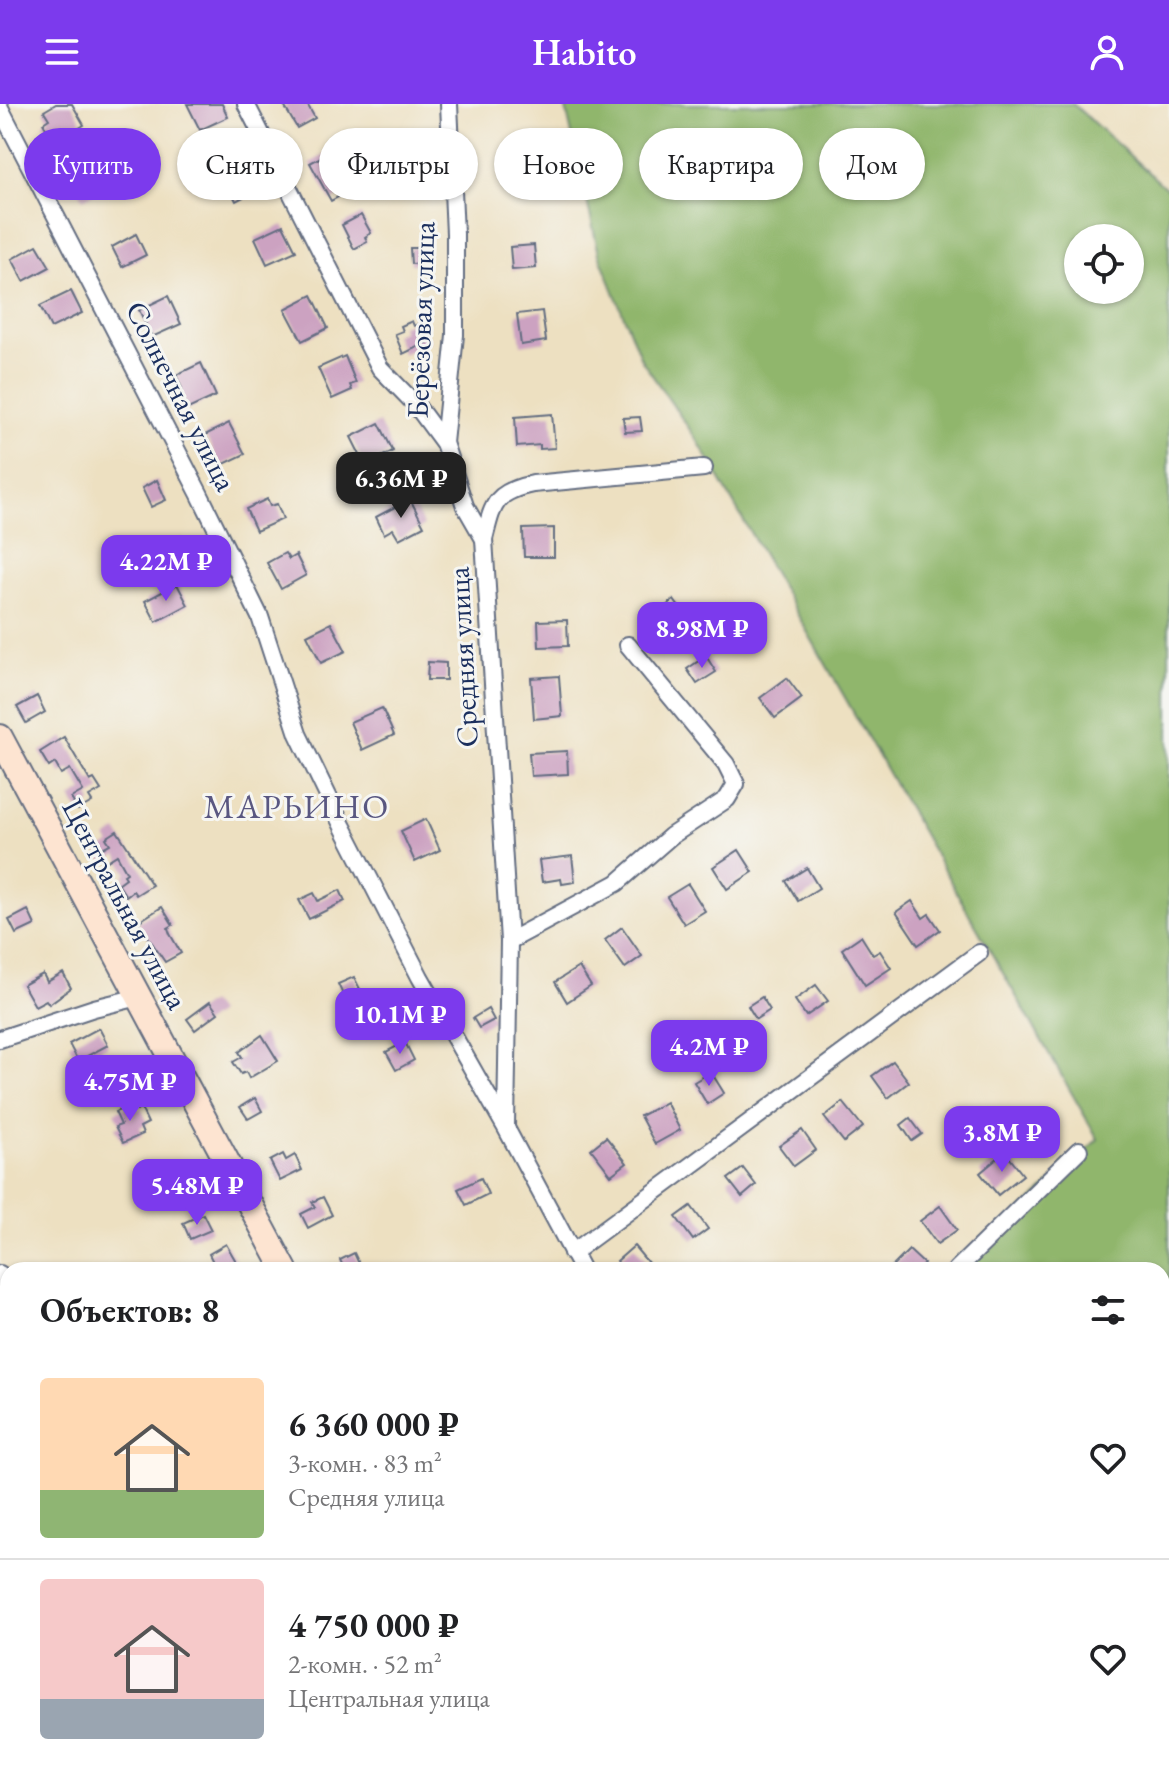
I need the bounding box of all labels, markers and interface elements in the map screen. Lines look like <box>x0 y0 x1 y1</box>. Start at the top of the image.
text: Habito <box>532 29 637 76</box>
icon: menu <box>40 30 84 74</box>
icon: person <box>1085 30 1129 74</box>
chip: Купить <box>24 128 161 200</box>
chip: Снять <box>177 128 303 200</box>
chip: Фильтры <box>319 128 478 200</box>
chip: Новое <box>494 128 623 200</box>
chip: Квартира <box>639 128 803 200</box>
chip: Дом <box>819 128 925 200</box>
street label: Берёзовая улица <box>398 221 443 419</box>
map controls <box>1064 224 1144 304</box>
button: locate <box>1064 224 1144 304</box>
street label: Солнечная улица <box>117 294 246 497</box>
pin: 6.36M ₽ <box>327 452 475 520</box>
text: 6.36M ₽ <box>354 461 448 495</box>
pin: 4.22M ₽ <box>92 535 240 603</box>
text: 4.22M ₽ <box>119 544 213 578</box>
street label: Средняя улица <box>438 566 487 748</box>
pin: 8.98M ₽ <box>628 602 776 670</box>
text: 8.98M ₽ <box>655 611 749 645</box>
district label: МАРЬИНО <box>204 784 390 828</box>
street label: Центральная улица <box>54 792 197 1016</box>
pin: 10.1M ₽ <box>326 988 474 1056</box>
text: 10.1M ₽ <box>353 997 447 1031</box>
pin: 4.2M ₽ <box>644 1020 774 1088</box>
text: 4.2M ₽ <box>669 1029 749 1063</box>
pin: 4.75M ₽ <box>56 1055 204 1123</box>
text: 4.75M ₽ <box>83 1064 177 1098</box>
pin: 3.8M ₽ <box>937 1106 1067 1174</box>
text: 3.8M ₽ <box>962 1115 1042 1149</box>
pin: 5.48M ₽ <box>123 1159 271 1227</box>
text: 5.48M ₽ <box>150 1168 244 1202</box>
text: Объектов: 8 <box>40 1288 219 1332</box>
icon: filters <box>1086 1288 1130 1332</box>
text: 6 360 000 ₽ <box>288 1402 459 1446</box>
icon: home <box>104 1410 200 1506</box>
icon: heart <box>1086 1436 1130 1480</box>
text: 3-комн. · 83 m² <box>288 1446 442 1480</box>
text: Средняя улица <box>288 1480 445 1514</box>
text: 4 750 000 ₽ <box>288 1603 459 1647</box>
icon: home <box>104 1611 200 1707</box>
icon: heart <box>1086 1637 1130 1681</box>
text: 2-комн. · 52 m² <box>288 1647 442 1681</box>
text: Центральная улица <box>288 1681 490 1715</box>

